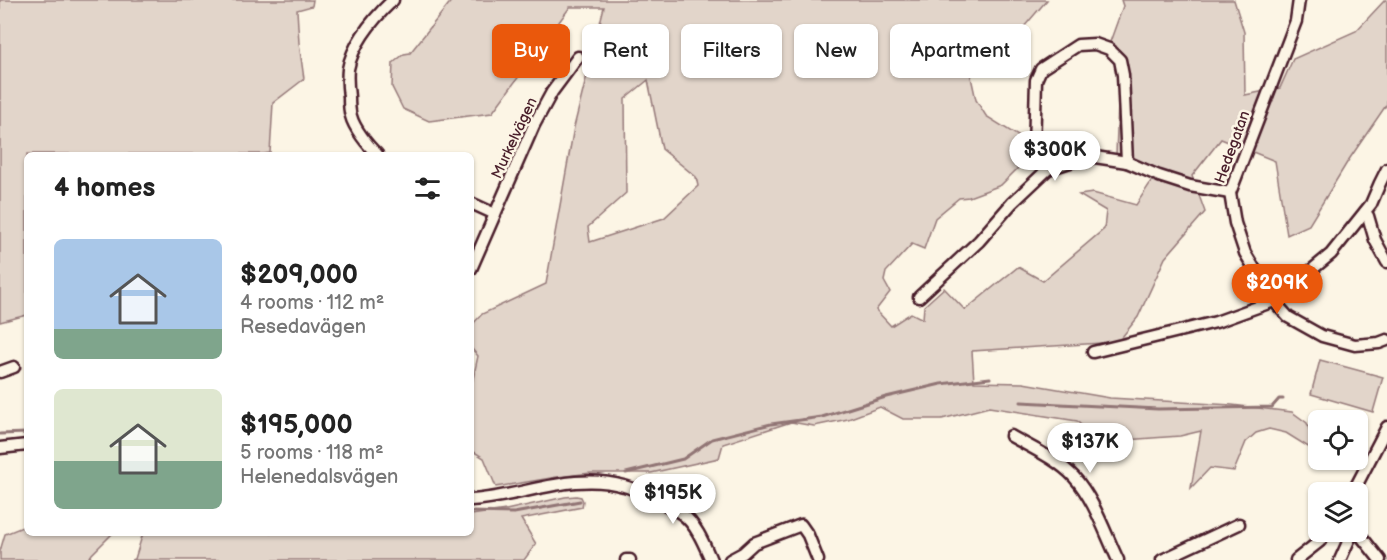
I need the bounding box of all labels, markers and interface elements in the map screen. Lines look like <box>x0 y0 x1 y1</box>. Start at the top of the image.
chip: Buy <box>492 24 570 78</box>
chip: Rent <box>582 24 669 78</box>
chip: Filters <box>681 24 782 78</box>
chip: New <box>794 24 878 78</box>
chip: Apartment <box>890 24 1031 78</box>
street label: Murkelvägen <box>487 94 542 182</box>
street label: Hedegatan <box>1211 108 1254 186</box>
pin: $300K <box>1013 131 1097 182</box>
text: $300K <box>1023 138 1087 162</box>
icon: filters <box>411 172 444 205</box>
text: 4 homes <box>54 173 155 204</box>
text: $209,000 <box>240 260 358 291</box>
icon: home <box>102 263 174 335</box>
pin: $209K <box>1235 264 1319 315</box>
text: $209K <box>1246 271 1308 295</box>
text: 4 rooms · 112 m² <box>240 291 384 315</box>
text: Resedavägen <box>240 315 366 339</box>
text: $195,000 <box>240 410 353 441</box>
map controls <box>1308 410 1368 542</box>
button: locate <box>1308 410 1368 470</box>
icon: home <box>102 413 174 485</box>
pin: $137K <box>1048 423 1132 474</box>
text: $137K <box>1061 430 1119 454</box>
text: 5 rooms · 118 m² <box>240 441 384 465</box>
text: Helenedalsvägen <box>240 465 398 489</box>
pin: $195K <box>631 474 715 525</box>
text: $195K <box>644 481 702 505</box>
button: layers <box>1308 482 1368 542</box>

